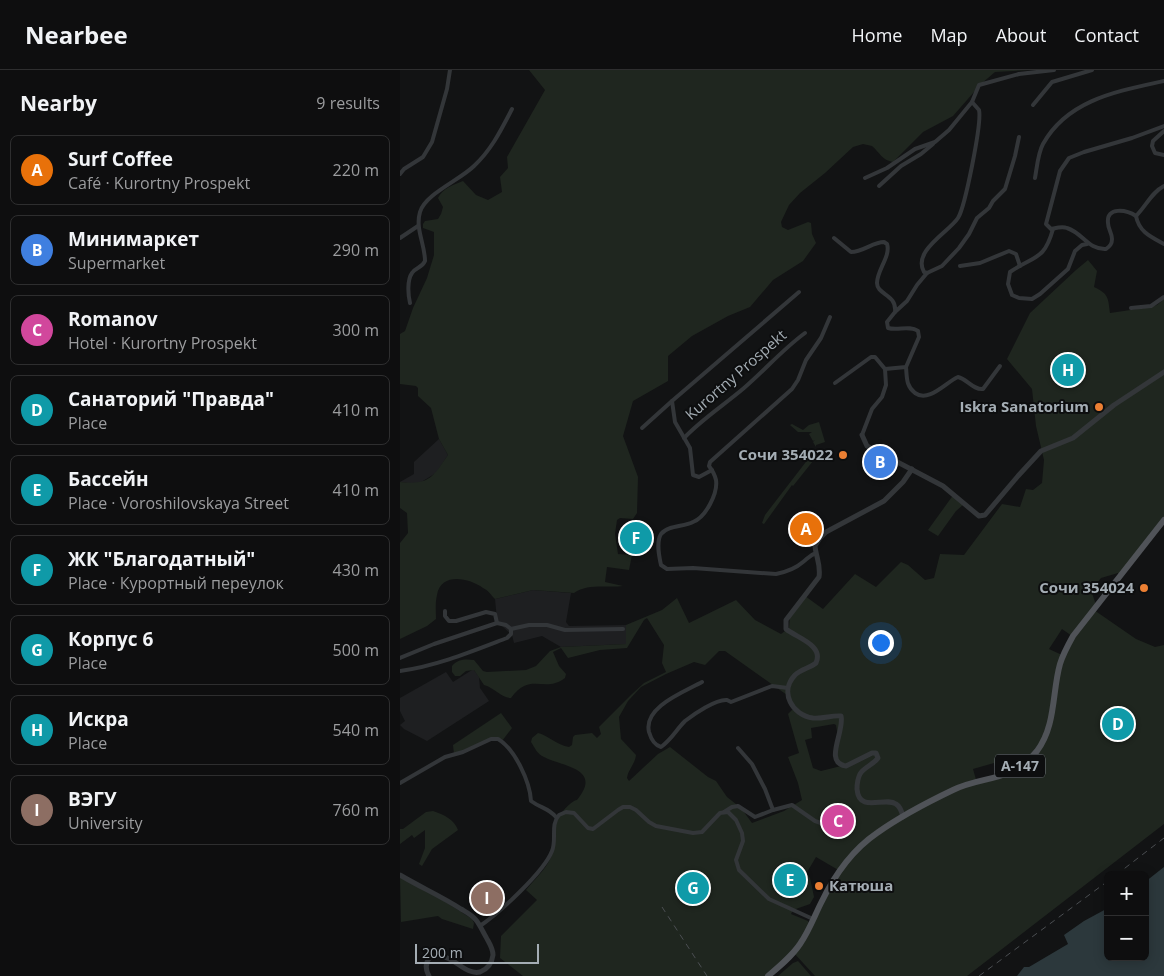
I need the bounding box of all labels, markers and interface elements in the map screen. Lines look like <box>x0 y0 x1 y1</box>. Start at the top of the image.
text: Nearbee <box>25 18 128 51</box>
text: Home <box>852 23 902 47</box>
text: Map <box>930 23 968 47</box>
text: About <box>996 23 1046 47</box>
text: Contact <box>1074 23 1139 47</box>
text: Nearby <box>20 89 97 117</box>
text: 9 results <box>316 92 380 114</box>
text: Surf Coffee <box>68 146 173 172</box>
text: A <box>31 159 43 181</box>
text: 220 m <box>333 159 379 181</box>
text: Café · Kurortny Prospekt <box>68 172 250 194</box>
text: Минимаркет <box>68 226 199 252</box>
text: B <box>32 239 42 261</box>
text: 290 m <box>333 239 379 261</box>
text: Supermarket <box>68 252 165 274</box>
text: Romanov <box>68 306 158 332</box>
text: C <box>32 319 42 341</box>
text: 300 m <box>333 319 379 341</box>
street label: Kurortny Prospekt <box>681 325 790 424</box>
text: Hotel · Kurortny Prospekt <box>68 332 257 354</box>
pin: H <box>1052 351 1084 389</box>
text: Санаторий "Правда" <box>68 386 274 412</box>
place label: Iskra Sanatorium <box>959 396 1089 416</box>
text: D <box>31 399 43 421</box>
text: 410 m <box>333 399 379 421</box>
marker: Iskra Sanatorium <box>1093 401 1105 413</box>
text: Place <box>68 412 107 434</box>
pin: B <box>864 443 896 481</box>
place label: Сочи 354022 <box>738 444 833 464</box>
marker: Сочи 354022 <box>837 449 849 461</box>
text: Бассейн <box>68 466 149 492</box>
text: E <box>33 479 41 501</box>
text: 410 m <box>333 479 379 501</box>
text: Place · Voroshilovskaya Street <box>68 492 289 514</box>
pin: A <box>790 510 822 548</box>
pin: F <box>620 519 652 557</box>
text: ЖК "Благодатный" <box>68 546 255 572</box>
text: F <box>33 559 41 581</box>
text: 430 m <box>333 559 379 581</box>
text: Place · Курортный переулок <box>68 572 284 594</box>
place label: Сочи 354024 <box>1039 577 1134 597</box>
marker: Сочи 354024 <box>1138 582 1150 594</box>
text: Корпус 6 <box>68 626 153 652</box>
your location <box>868 630 894 656</box>
text: G <box>31 639 43 661</box>
text: 500 m <box>333 639 379 661</box>
text: Place <box>68 652 107 674</box>
pin: D <box>1102 705 1134 743</box>
text: Искра <box>68 706 129 732</box>
text: H <box>31 719 43 741</box>
text: 540 m <box>333 719 379 741</box>
text: Place <box>68 732 107 754</box>
road number: А-147 <box>995 754 1045 778</box>
text: ВЭГУ <box>68 786 117 812</box>
text: I <box>34 799 40 821</box>
text: 760 m <box>333 799 379 821</box>
pin: C <box>822 802 854 840</box>
text: University <box>68 812 142 834</box>
pin: E <box>774 861 806 899</box>
pin: G <box>677 869 709 907</box>
map controls <box>1104 871 1149 961</box>
button: + <box>1104 871 1149 916</box>
place label: Катюша <box>829 875 893 895</box>
pin: I <box>471 879 503 917</box>
marker: Катюша <box>813 880 825 892</box>
button: − <box>1104 916 1149 961</box>
scale bar <box>415 941 539 964</box>
text: 200 m <box>422 943 463 962</box>

